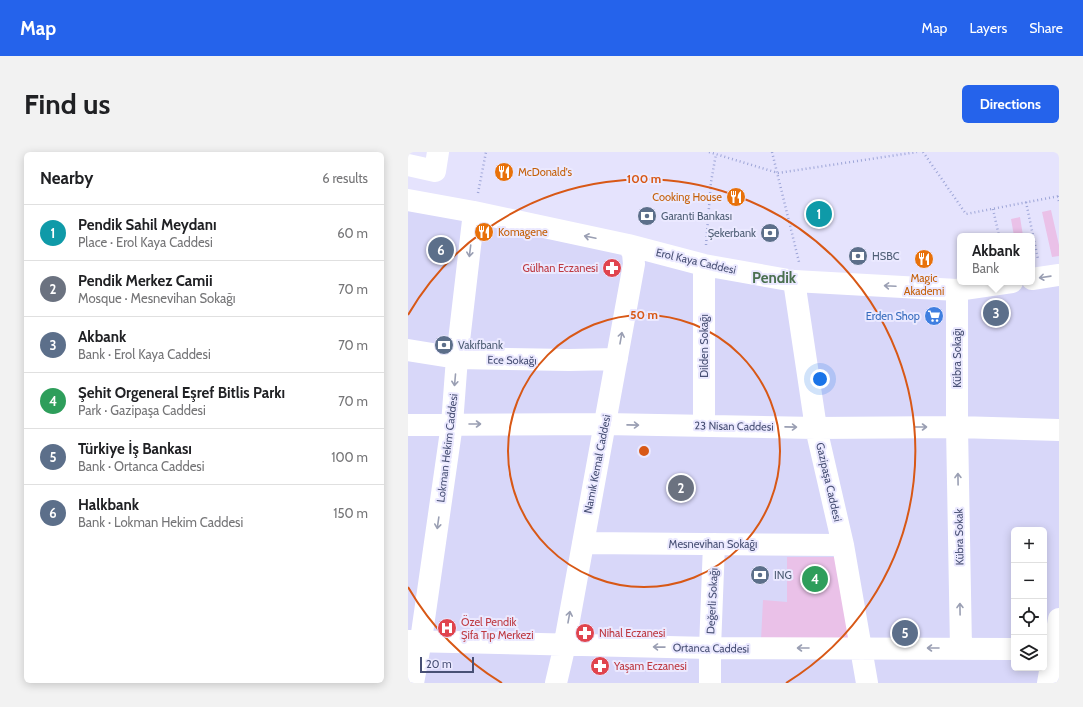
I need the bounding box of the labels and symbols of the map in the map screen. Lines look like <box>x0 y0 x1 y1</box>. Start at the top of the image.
restaurant icon: McDonald's <box>493 161 515 183</box>
place label: McDonald's <box>518 165 573 179</box>
text: 100 m <box>627 171 661 186</box>
restaurant icon: Cooking House <box>725 186 747 208</box>
place label: Cooking House <box>652 190 722 204</box>
pin: 1 <box>806 199 832 229</box>
bank icon: Garanti Bankası <box>636 205 658 227</box>
place label: Garanti Bankası <box>661 209 732 223</box>
restaurant icon: Komagene <box>473 221 495 243</box>
bank icon: Şekerbank <box>759 222 781 244</box>
place label: Komagene <box>498 225 548 239</box>
place label: Şekerbank <box>708 226 756 240</box>
one-way arrow <box>584 232 597 240</box>
pin: 6 <box>428 235 454 265</box>
one-way arrow <box>466 244 474 257</box>
street label: Erol Kaya Caddesi <box>655 245 737 277</box>
bank icon: HSBC <box>847 245 869 267</box>
restaurant icon: Magic Akademi <box>913 248 935 270</box>
place label: HSBC <box>872 249 900 263</box>
pharmacy icon: Gülhan Eczanesi <box>601 257 623 279</box>
place label: Gülhan Eczanesi <box>522 261 598 275</box>
district label: Pendik <box>752 269 797 287</box>
place label: Magic Akademi <box>904 271 944 298</box>
one-way arrow <box>1039 273 1052 281</box>
one-way arrow <box>884 283 897 290</box>
pin: 3 <box>983 298 1009 328</box>
supermarket icon: Erden Shop <box>923 305 945 327</box>
text: 50 m <box>630 307 658 322</box>
place label: Erden Shop <box>866 309 920 323</box>
street label: Dilden Sokağı <box>697 314 711 378</box>
street label: Kübra Sokağı <box>950 328 964 388</box>
one-way arrow <box>617 332 625 345</box>
bank icon: Vakıfbank <box>433 334 455 356</box>
place label: Vakıfbank <box>458 338 503 352</box>
street label: Ece Sokağı <box>487 353 537 367</box>
your location <box>810 369 830 389</box>
one-way arrow <box>452 373 459 386</box>
street label: Lokman Hekim Caddesi <box>433 393 461 503</box>
street label: Namık Kemal Caddesi <box>581 413 613 515</box>
street label: 23 Nisan Caddesi <box>694 418 774 434</box>
one-way arrow <box>468 420 481 428</box>
one-way arrow <box>626 421 639 428</box>
one-way arrow <box>784 423 797 431</box>
one-way arrow <box>914 423 927 431</box>
street label: Gazipaşa Caddesi <box>813 441 845 523</box>
centre of rings <box>637 444 651 458</box>
pin: 2 <box>668 473 694 503</box>
one-way arrow <box>954 473 962 486</box>
street label: Kübra Sokak <box>952 509 966 565</box>
one-way arrow <box>434 516 442 529</box>
street label: Mesnevihan Sokağı <box>669 537 757 551</box>
bank icon: ING <box>749 564 771 586</box>
pin: 4 <box>802 564 828 594</box>
street label: Değerli Sokağı <box>703 568 721 634</box>
place label: ING <box>774 568 792 582</box>
one-way arrow <box>957 603 964 616</box>
one-way arrow <box>565 611 573 624</box>
place label: Özel Pendik Şifa Tıp Merkezi <box>461 615 534 642</box>
hospital icon: Özel Pendik Şifa Tıp Merkezi <box>436 617 458 639</box>
pin: 5 <box>892 618 918 648</box>
pharmacy icon: Nihal Eczanesi <box>574 622 596 644</box>
place label: Nihal Eczanesi <box>599 626 665 640</box>
street label: Ortanca Caddesi <box>673 640 749 656</box>
one-way arrow <box>653 643 666 651</box>
one-way arrow <box>797 644 810 652</box>
one-way arrow <box>927 644 940 652</box>
scale bar <box>420 655 474 674</box>
pharmacy icon: Yaşam Eczanesi <box>589 655 611 677</box>
place label: Yaşam Eczanesi <box>613 659 687 673</box>

